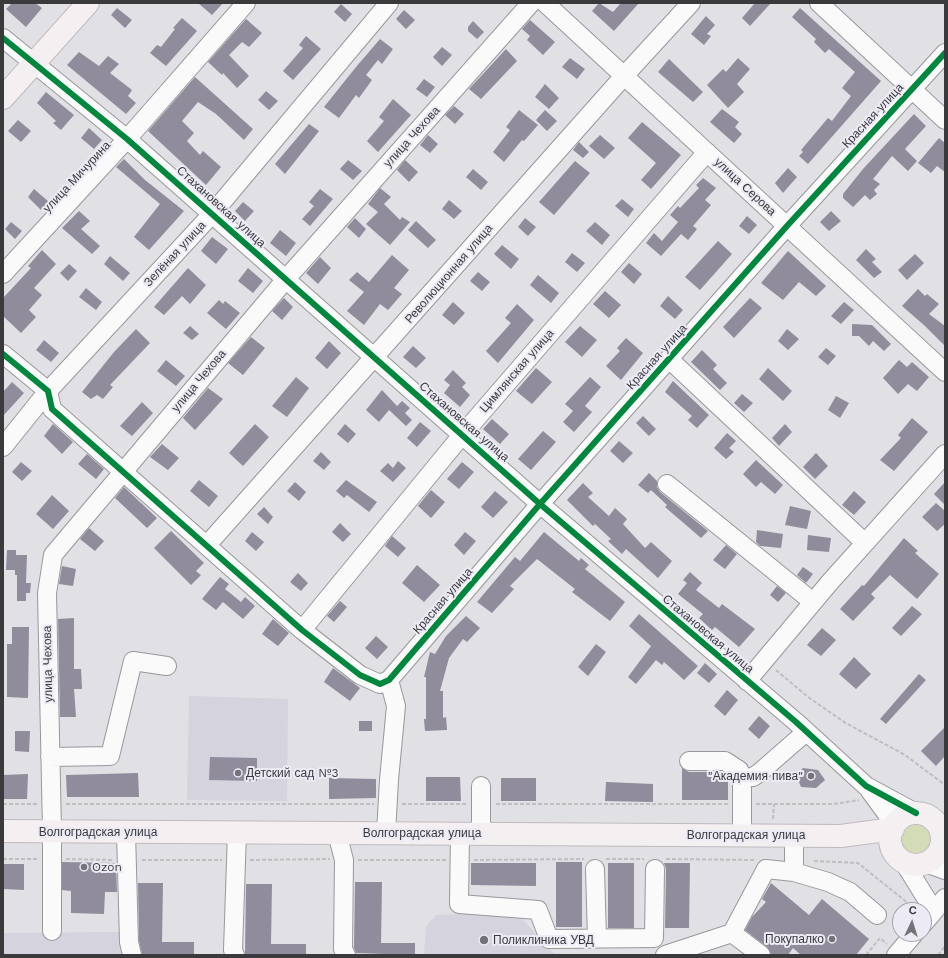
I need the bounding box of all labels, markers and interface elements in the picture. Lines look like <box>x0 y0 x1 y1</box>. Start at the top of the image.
street label: Красная улица <box>839 81 907 151</box>
street label: улица Чехова <box>381 104 443 170</box>
street label: улица Мичурина <box>40 138 114 216</box>
street label: улица Серова <box>711 155 779 219</box>
street label: Стахановская улица <box>174 163 268 251</box>
street label: Зелёная улица <box>141 218 209 290</box>
street label: Революционная улица <box>402 222 496 326</box>
street label: Красная улица <box>624 321 690 393</box>
street label: Цимлянская улица <box>477 326 557 416</box>
street label: улица Чехова <box>169 347 229 415</box>
street label: Стахановская улица <box>416 379 512 465</box>
street label: Красная улица <box>410 565 476 637</box>
street label: Стахановская улица <box>659 592 757 676</box>
street label: улица Чехова <box>40 625 56 703</box>
place label: Детский сад №3 <box>246 766 338 780</box>
marker: Детский сад №3 <box>233 768 243 778</box>
place label: "Академия пива" <box>708 769 803 783</box>
marker: "Академия пива" <box>806 771 816 781</box>
street label: Волгоградская улица <box>39 825 157 839</box>
street label: Волгоградская улица <box>363 826 481 840</box>
street label: Волгоградская улица <box>687 828 805 842</box>
place label: Ozon <box>92 860 122 874</box>
marker: Ozon <box>79 862 89 872</box>
north arrow <box>892 902 932 942</box>
text: С <box>908 904 917 917</box>
place label: Покупалко <box>765 932 824 946</box>
place label: Поликлиника УВД <box>493 933 594 947</box>
marker: Поликлиника УВД <box>478 934 490 946</box>
marker: Покупалко <box>827 934 837 944</box>

